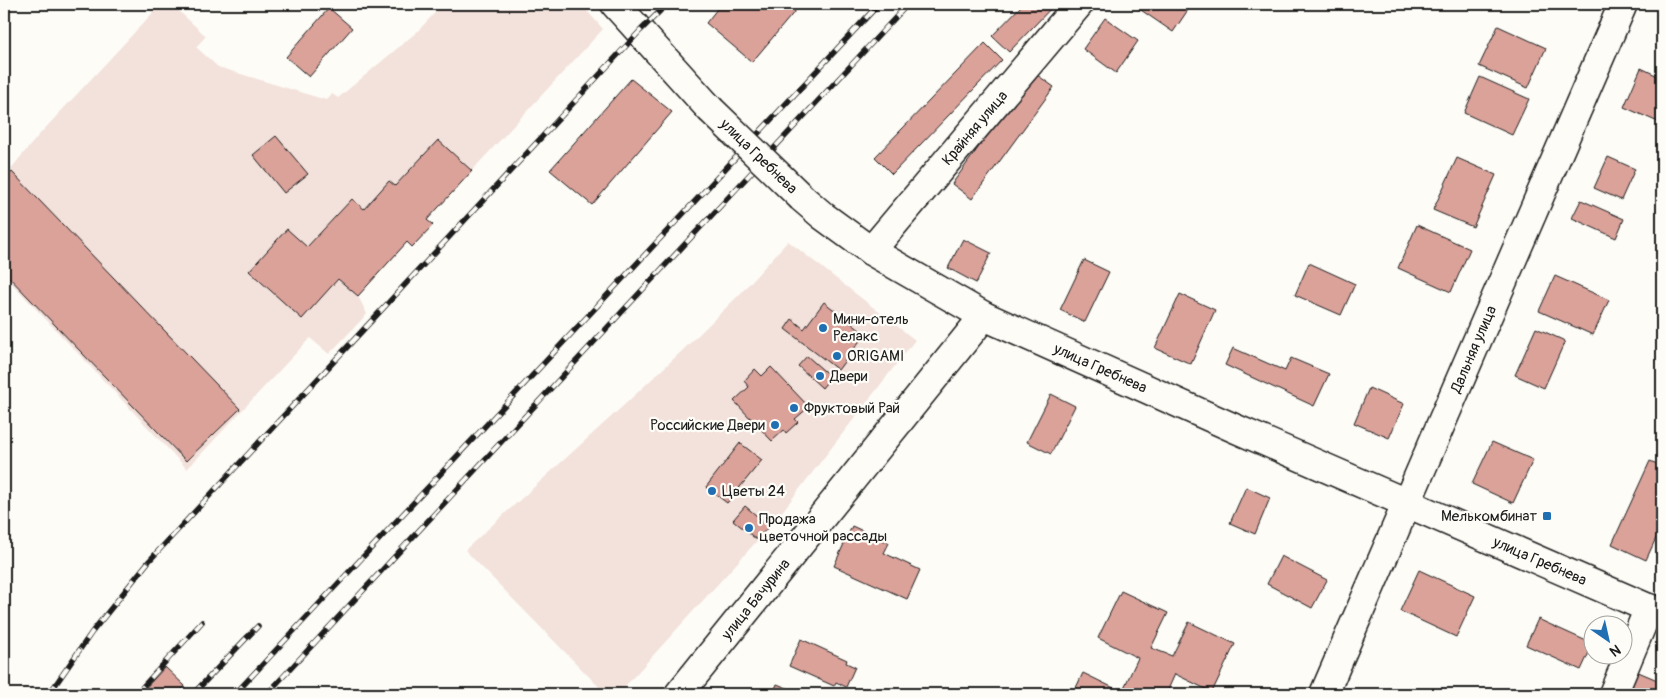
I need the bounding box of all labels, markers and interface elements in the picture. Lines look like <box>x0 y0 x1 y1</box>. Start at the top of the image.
street label: Крайняя улица <box>938 87 1012 170</box>
street label: улица Гребнева <box>715 114 801 198</box>
street label: Дальняя улица <box>1446 303 1501 397</box>
place label: Мини-отель Релакс <box>833 310 909 346</box>
marker: Мини-отель Релакс <box>817 322 829 334</box>
street label: улица Гребнева <box>1050 339 1150 398</box>
place label: ORIGAMI <box>847 347 904 366</box>
marker: ORIGAMI <box>831 350 843 362</box>
place label: Двери <box>829 367 868 386</box>
marker: Двери <box>814 370 826 382</box>
place label: Фруктовый Рай <box>804 399 900 418</box>
marker: Фруктовый Рай <box>788 402 800 414</box>
place label: Российские Двери <box>650 416 765 435</box>
marker: Российские Двери <box>769 419 781 431</box>
place label: Цветы 24 <box>722 482 785 501</box>
marker: Цветы 24 <box>706 485 718 497</box>
place label: Мелькомбинат <box>1441 507 1537 526</box>
place label: Продажа цветочной рассады <box>759 510 887 546</box>
marker: Мелькомбинат <box>1541 510 1553 522</box>
marker: Продажа цветочной рассады <box>743 522 755 534</box>
street label: улица Гребнева <box>1489 532 1590 590</box>
street label: улица Бачурина <box>717 555 794 645</box>
north arrow <box>1584 616 1634 666</box>
text: N <box>1606 641 1624 660</box>

